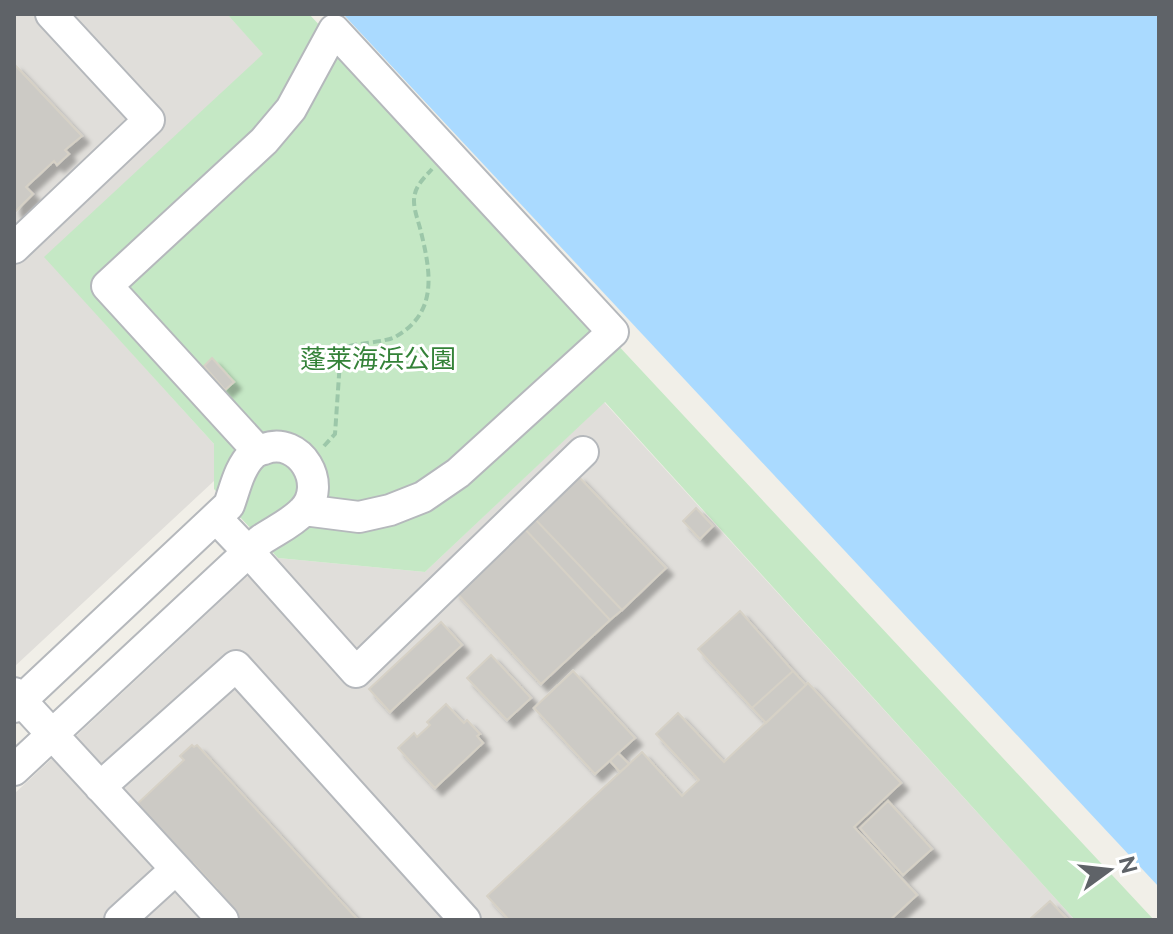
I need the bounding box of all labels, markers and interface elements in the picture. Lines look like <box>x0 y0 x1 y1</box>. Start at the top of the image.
park label: 蓬莱海浜公園 <box>300 344 456 374</box>
north arrow <box>1069 830 1149 910</box>
text: N <box>1114 853 1143 876</box>

